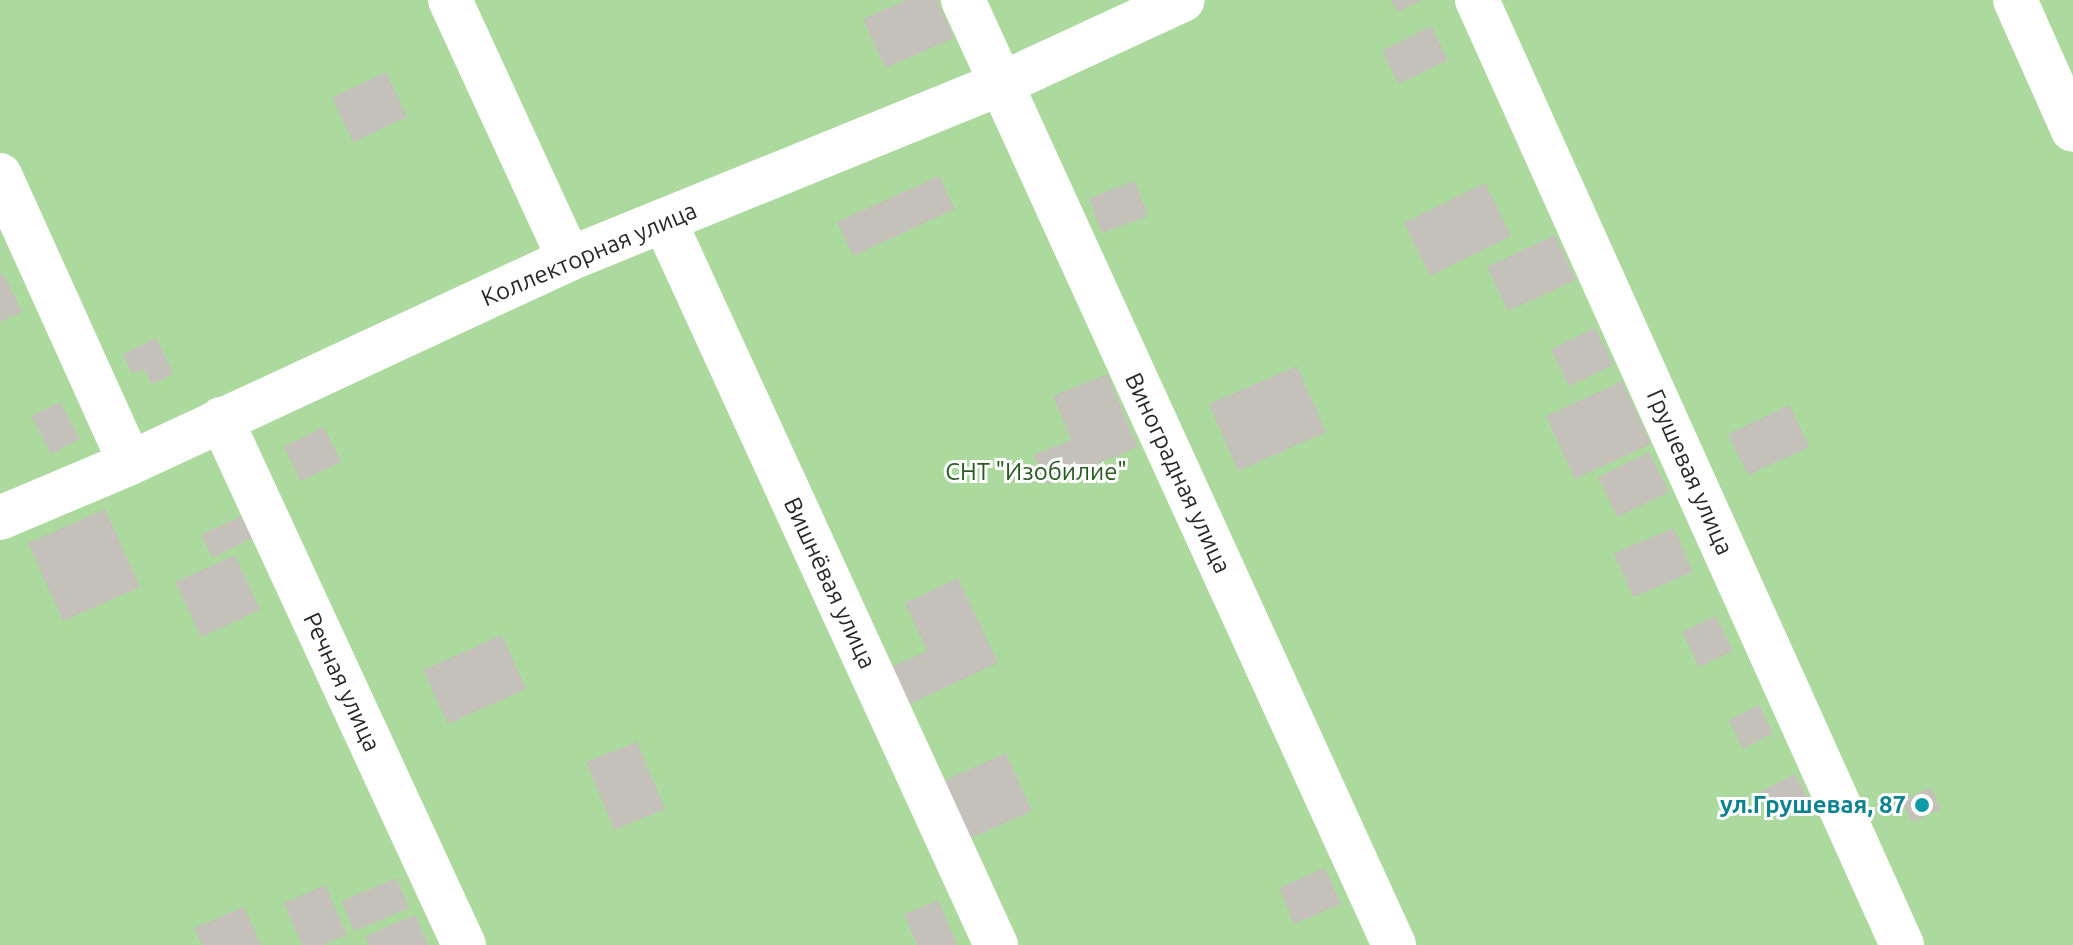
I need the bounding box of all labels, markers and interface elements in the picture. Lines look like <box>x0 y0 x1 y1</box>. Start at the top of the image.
street label: Коллекторная улица <box>477 196 701 312</box>
street label: Виноградная улица <box>1119 368 1237 578</box>
street label: Грушевая улица <box>1641 385 1739 559</box>
park label: СНТ "Изобилие" <box>945 458 1127 486</box>
street label: Вишнёвая улица <box>778 493 882 673</box>
street label: Речная улица <box>297 608 387 756</box>
place label: ул.Грушевая, 87 <box>1720 791 1906 819</box>
marker: ул.Грушевая, 87 <box>1913 796 1931 814</box>

